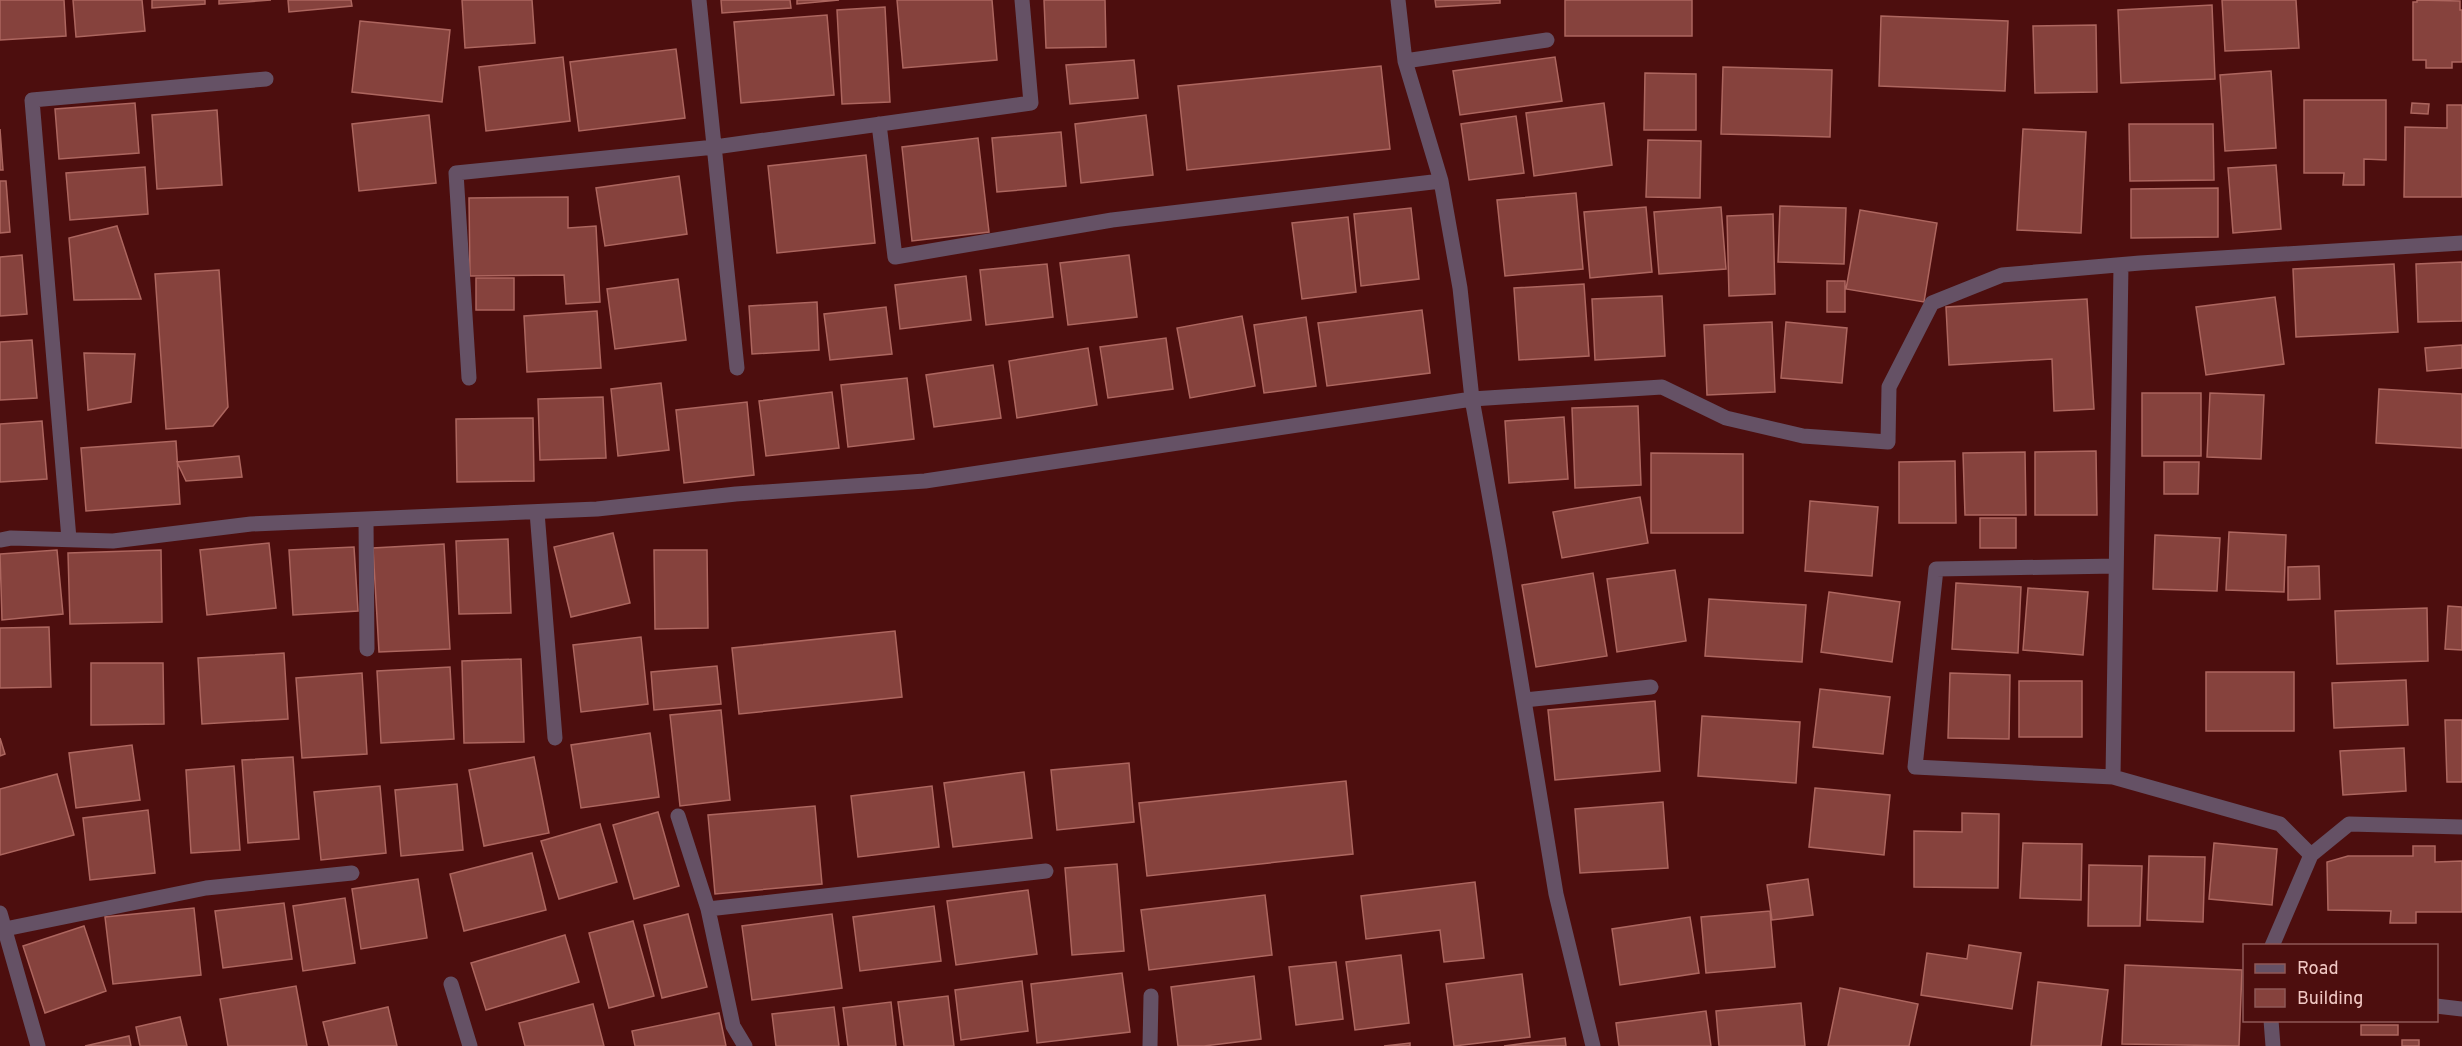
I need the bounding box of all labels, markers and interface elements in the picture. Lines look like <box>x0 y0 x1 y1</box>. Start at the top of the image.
legend <box>2243 944 2438 1022</box>
text: Road <box>2297 958 2339 981</box>
text: Building <box>2297 988 2363 1011</box>

